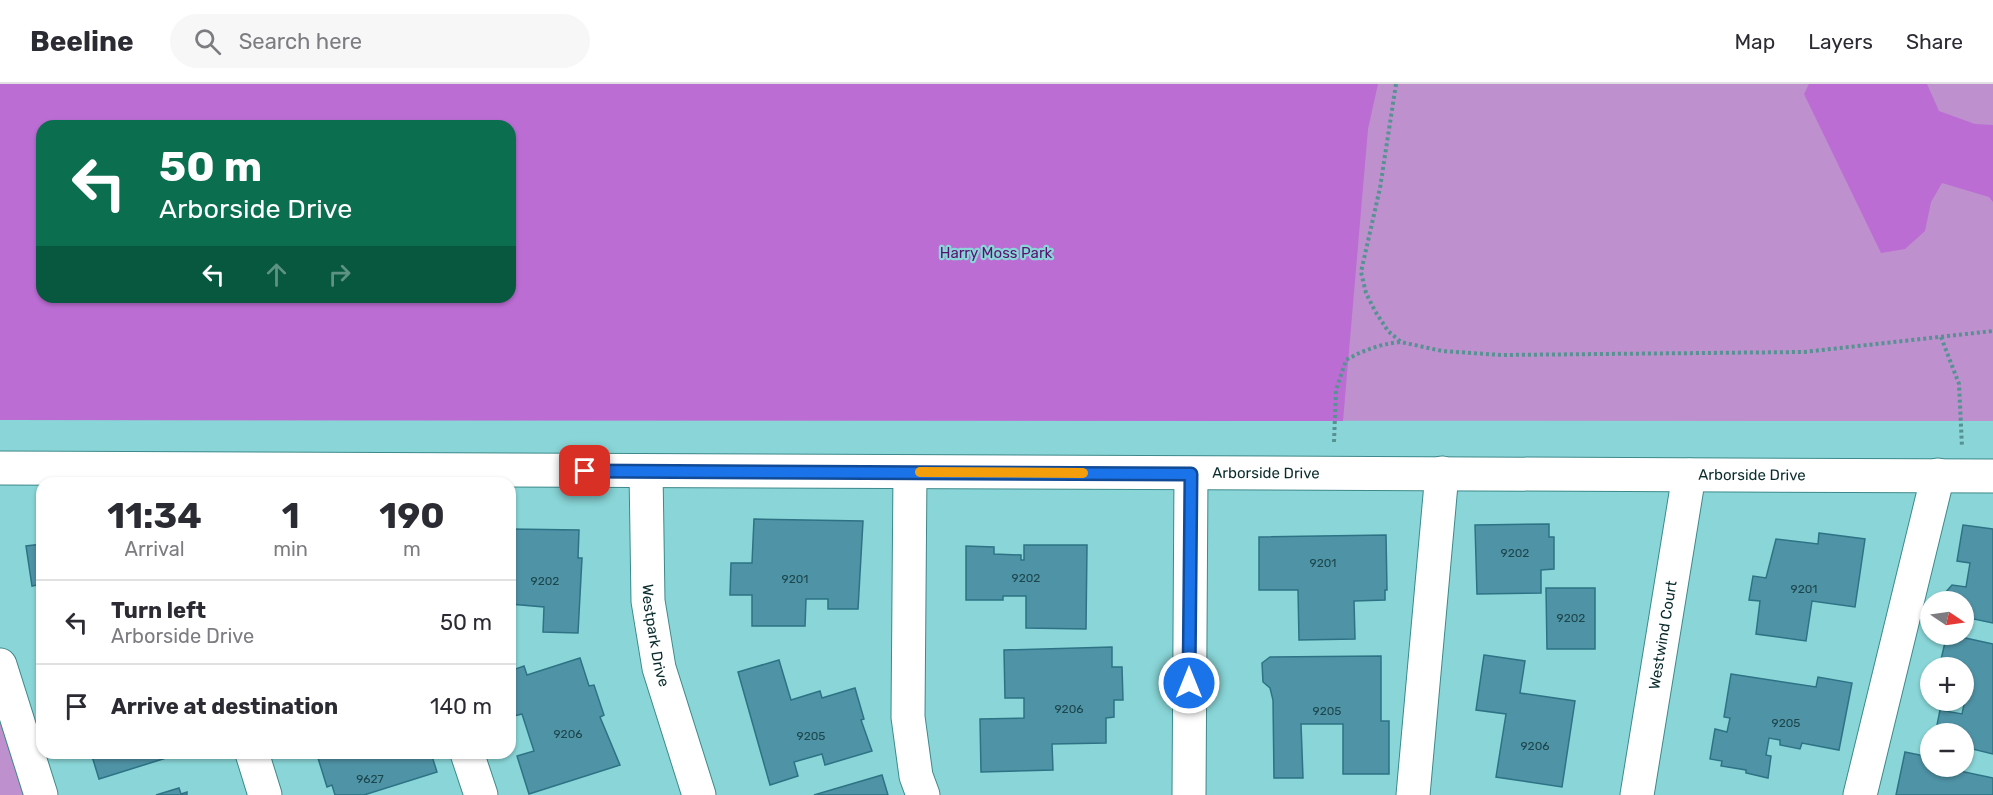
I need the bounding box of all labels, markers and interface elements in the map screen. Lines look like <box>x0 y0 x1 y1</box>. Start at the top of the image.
search box <box>170 14 590 68</box>
text: Beeline <box>30 25 134 58</box>
icon: search <box>191 25 224 58</box>
text: Search here <box>239 28 362 55</box>
text: Map <box>1734 29 1775 54</box>
text: Layers <box>1808 29 1873 54</box>
text: Share <box>1906 29 1963 54</box>
text: 50 m <box>159 142 262 192</box>
icon: left <box>60 144 138 222</box>
text: Arborside Drive <box>159 193 352 225</box>
park label: Harry Moss Park <box>940 244 1053 262</box>
icon: left <box>197 258 230 291</box>
icon: ahead <box>260 258 293 291</box>
icon: right <box>323 258 356 291</box>
pin <box>559 445 610 496</box>
icon: arrive <box>568 454 601 487</box>
street label: Arborside Drive <box>1212 464 1320 482</box>
street label: Arborside Drive <box>1698 466 1806 484</box>
text: 11:34 <box>107 494 202 537</box>
text: 1 <box>282 494 300 537</box>
text: 190 <box>379 494 445 537</box>
text: Arrival <box>125 537 185 561</box>
text: min <box>273 537 308 561</box>
text: m <box>403 537 421 561</box>
house number: 9202 <box>1501 546 1529 560</box>
house number: 9201 <box>1310 556 1336 570</box>
house number: 9202 <box>1012 571 1040 585</box>
house number: 9201 <box>782 572 808 586</box>
house number: 9202 <box>531 574 559 588</box>
street label: Westwind Court <box>1645 579 1681 691</box>
house number: 9201 <box>1791 582 1817 596</box>
street label: Westpark Drive <box>639 584 673 689</box>
north arrow <box>1920 591 1974 645</box>
map controls <box>1920 591 1974 777</box>
text: Turn left <box>111 597 206 624</box>
icon: left <box>60 606 93 639</box>
text: 50 m <box>440 609 492 636</box>
house number: 9202 <box>1557 611 1585 625</box>
text: Arborside Drive <box>111 624 254 648</box>
position arrow <box>1157 651 1221 715</box>
button: + <box>1920 657 1974 711</box>
icon: arrive <box>60 690 93 723</box>
text: Arrive at destination <box>111 693 338 720</box>
text: 140 m <box>430 693 492 720</box>
house number: 9206 <box>1054 702 1084 716</box>
house number: 9205 <box>1313 704 1341 718</box>
house number: 9205 <box>1772 716 1800 730</box>
button: − <box>1920 723 1974 777</box>
house number: 9206 <box>553 727 583 741</box>
house number: 9205 <box>797 729 825 743</box>
house number: 9206 <box>1520 739 1550 753</box>
house number: 9627 <box>356 772 384 786</box>

